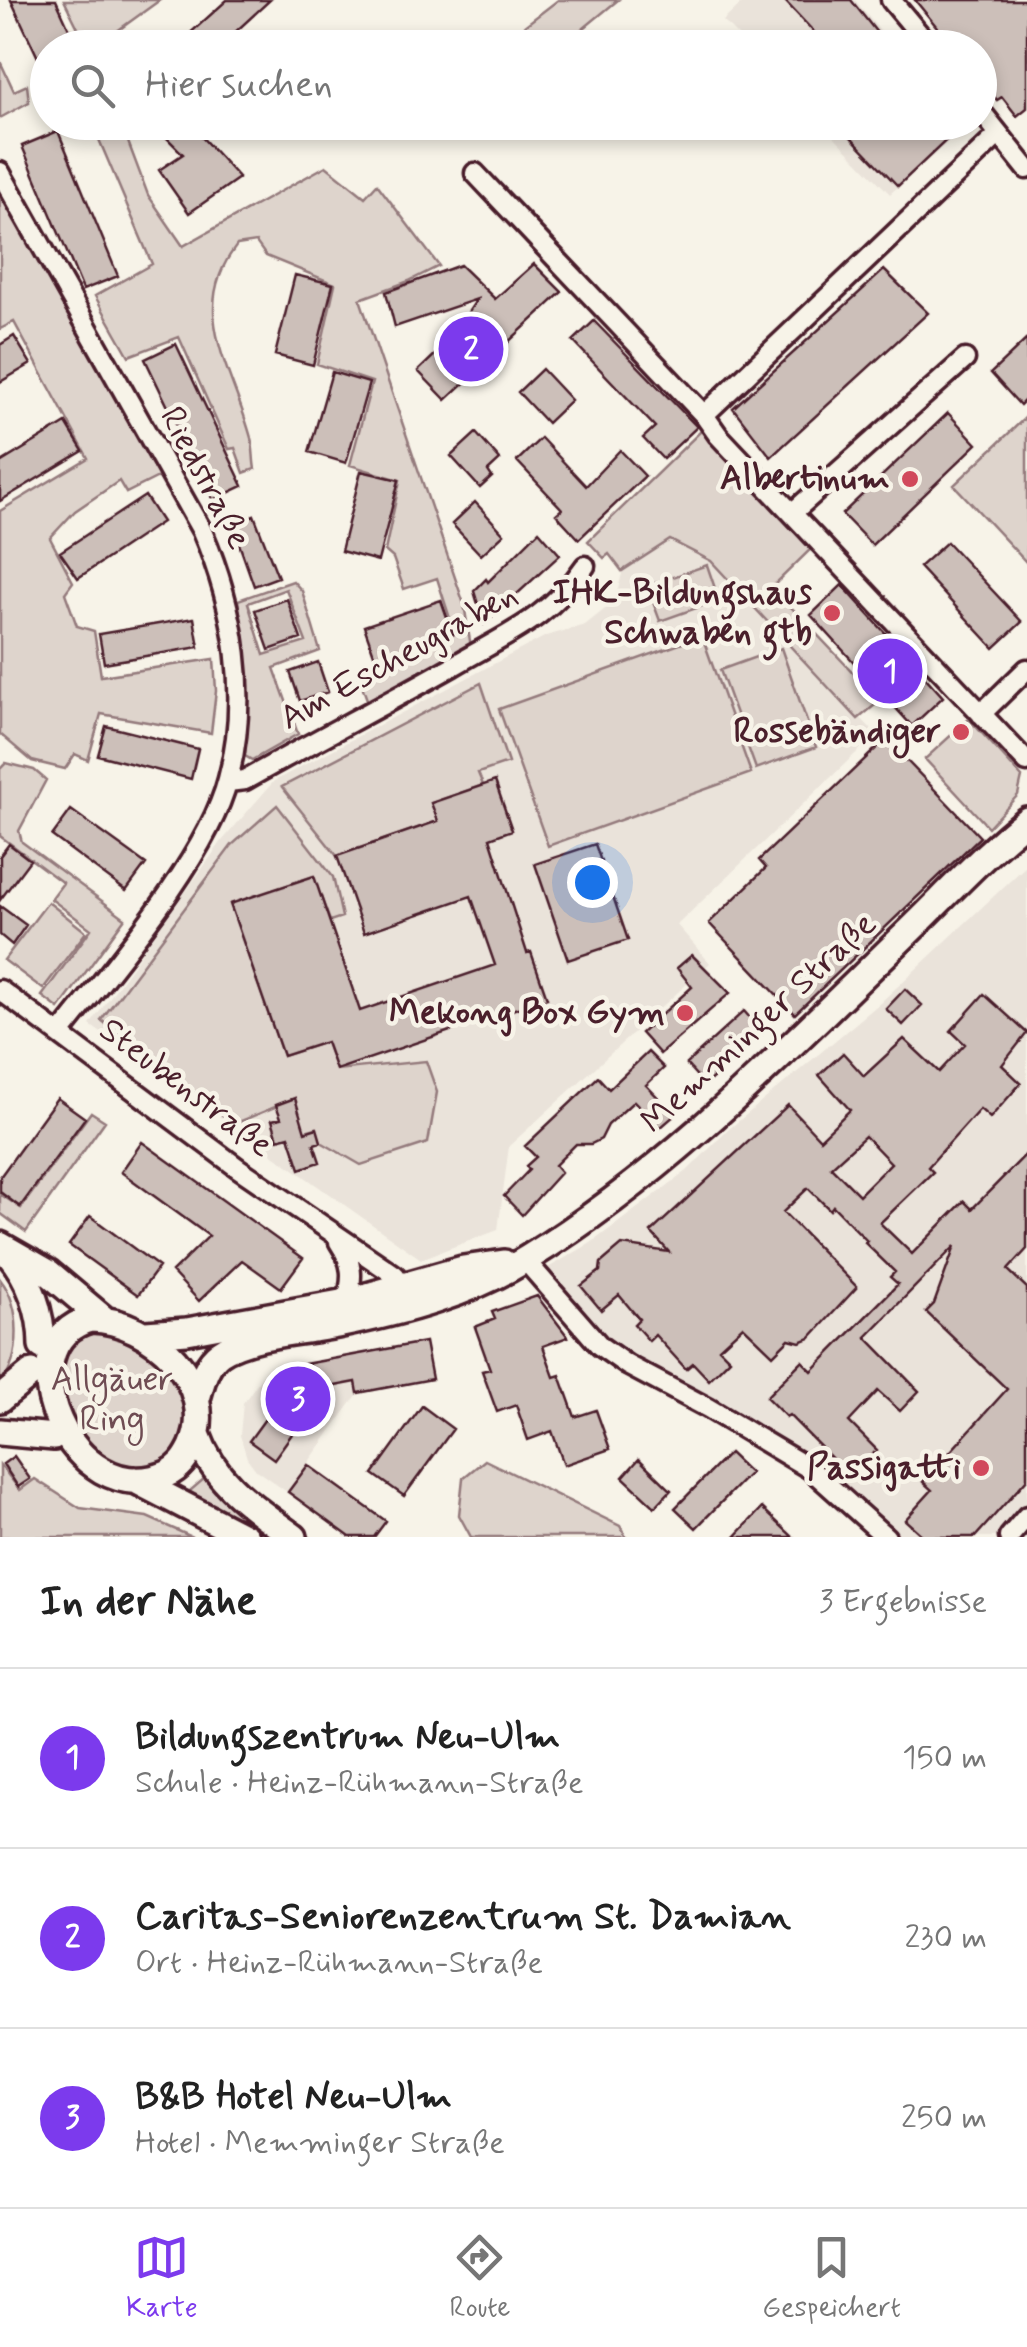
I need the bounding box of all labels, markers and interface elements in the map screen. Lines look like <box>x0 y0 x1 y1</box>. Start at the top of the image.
search box <box>30 30 997 140</box>
icon: search <box>65 58 120 113</box>
text: Hier suchen <box>145 61 333 110</box>
pin: 2 <box>438 312 504 386</box>
street label: Riedstraße <box>148 399 262 557</box>
place label: Albertinum <box>720 456 890 502</box>
marker: Albertinum <box>899 468 921 490</box>
place label: IHK-Bildungshaus Schwaben gtb <box>552 570 813 661</box>
street label: Am Escheugraben <box>272 573 526 741</box>
marker: IHK-Bildungshaus Schwaben gtb <box>821 602 843 624</box>
pin: 1 <box>858 634 922 708</box>
place label: Rossebändiger <box>733 709 941 759</box>
marker: Rossebändiger <box>950 721 972 743</box>
your location <box>567 857 618 908</box>
street label: Memminger Straße <box>631 902 889 1147</box>
place label: Mekong Box Gym <box>389 990 665 1037</box>
marker: Mekong Box Gym <box>674 1002 696 1024</box>
street label: Steubenstraße <box>90 1007 282 1169</box>
park label: Allgäuer Ring <box>51 1357 173 1446</box>
pin: 3 <box>266 1362 330 1436</box>
place label: Passigatti <box>807 1445 961 1492</box>
marker: Passigatti <box>970 1457 992 1479</box>
text: In der Nähe <box>40 1575 257 1630</box>
text: 3 Ergebnisse <box>819 1581 987 1623</box>
text: Bildungszentrum Neu-Ulm <box>135 1713 560 1762</box>
text: 1 <box>65 1737 80 1779</box>
text: 150 m <box>902 1737 987 1779</box>
text: Schule · Heinz-Rühmann-Straße <box>135 1762 584 1804</box>
text: Caritas-Seniorenzentrum St. Damian <box>135 1893 791 1942</box>
text: 2 <box>65 1917 80 1959</box>
text: 230 m <box>904 1917 987 1959</box>
text: Ort · Heinz-Rühmann-Straße <box>135 1942 543 1984</box>
text: B&B Hotel Neu-Ulm <box>135 2073 452 2122</box>
text: 3 <box>65 2097 80 2139</box>
text: 250 m <box>901 2097 987 2139</box>
text: Hotel · Memminger Straße <box>135 2122 505 2164</box>
tab: Karte <box>126 2230 198 2327</box>
tab: Route <box>449 2230 510 2327</box>
tab: Gespeichert <box>762 2230 901 2327</box>

